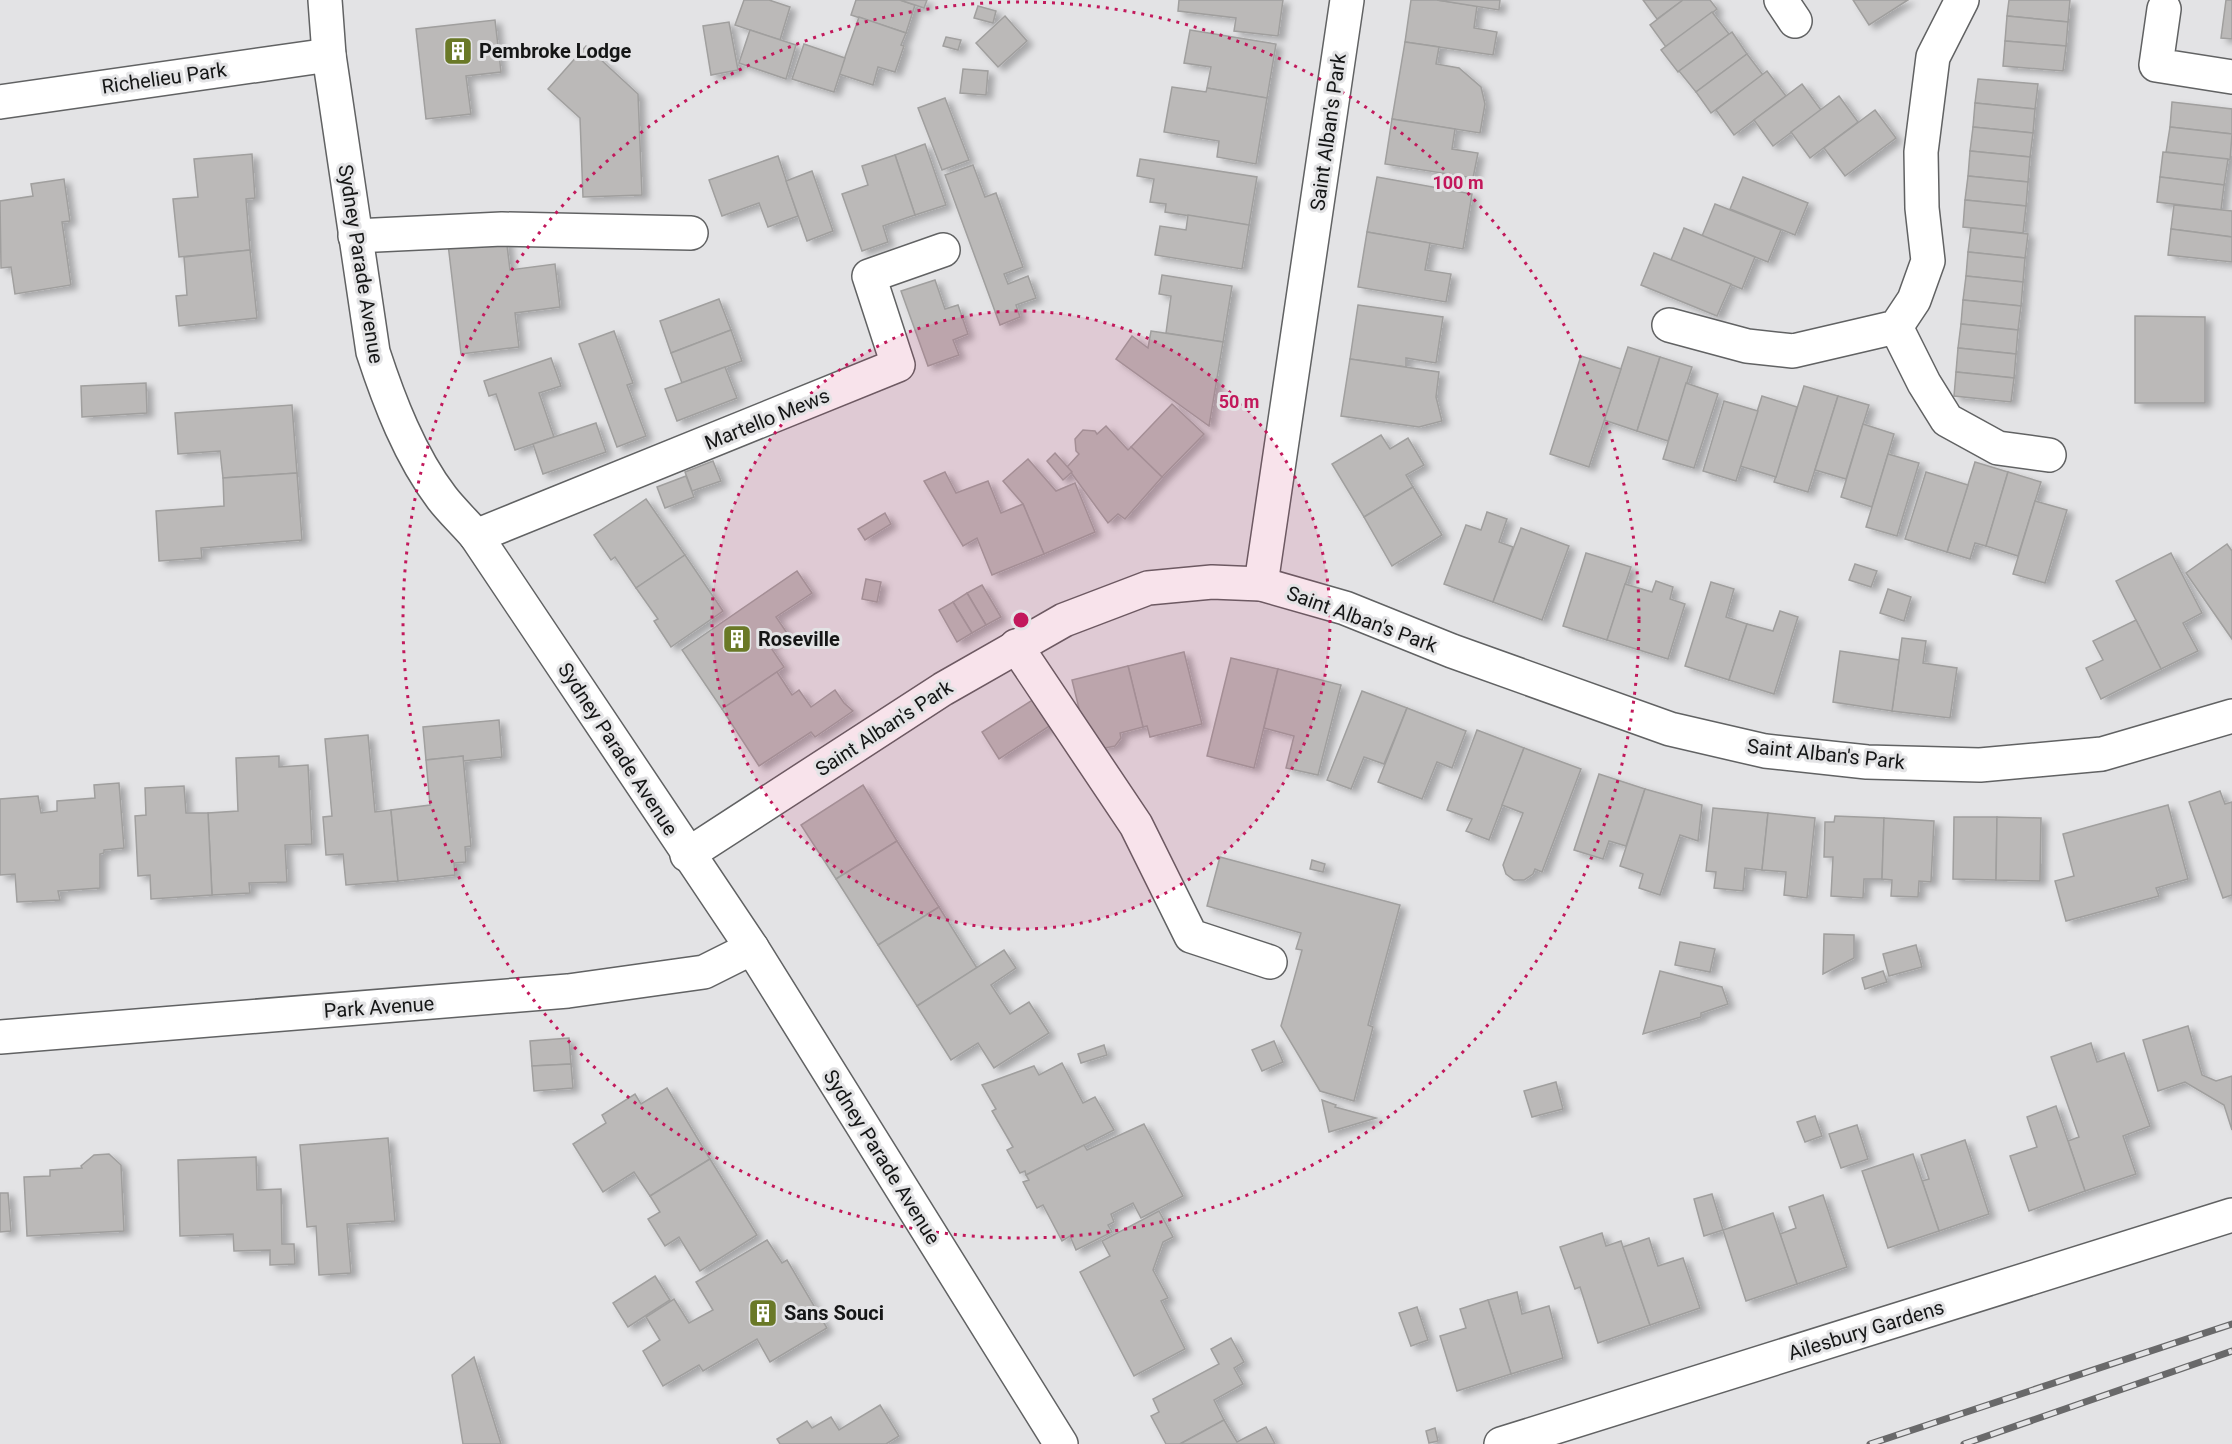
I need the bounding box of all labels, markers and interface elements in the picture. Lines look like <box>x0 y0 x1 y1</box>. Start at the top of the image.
building icon: Pembroke Lodge <box>442 35 474 67</box>
place label: Pembroke Lodge <box>479 39 632 63</box>
street label: Saint Alban's Park <box>1305 51 1351 212</box>
street label: Richelieu Park <box>100 57 229 99</box>
street label: Sydney Parade Avenue <box>333 163 389 365</box>
text: 100 m <box>1432 172 1484 193</box>
street label: Martello Mews <box>701 383 833 455</box>
text: 50 m <box>1219 391 1259 412</box>
street label: Saint Alban's Park <box>1283 581 1441 658</box>
centre of rings <box>1011 610 1031 630</box>
building icon: Roseville <box>721 623 753 655</box>
place label: Roseville <box>758 627 840 651</box>
street label: Sydney Parade Avenue <box>553 658 683 840</box>
street label: Saint Alban's Park <box>811 674 958 781</box>
street label: Saint Alban's Park <box>1746 734 1907 774</box>
street label: Park Avenue <box>323 991 435 1023</box>
street label: Sydney Parade Avenue <box>818 1065 946 1249</box>
street label: Ailesbury Gardens <box>1785 1295 1947 1365</box>
building icon: Sans Souci <box>747 1297 779 1329</box>
place label: Sans Souci <box>784 1301 884 1325</box>

